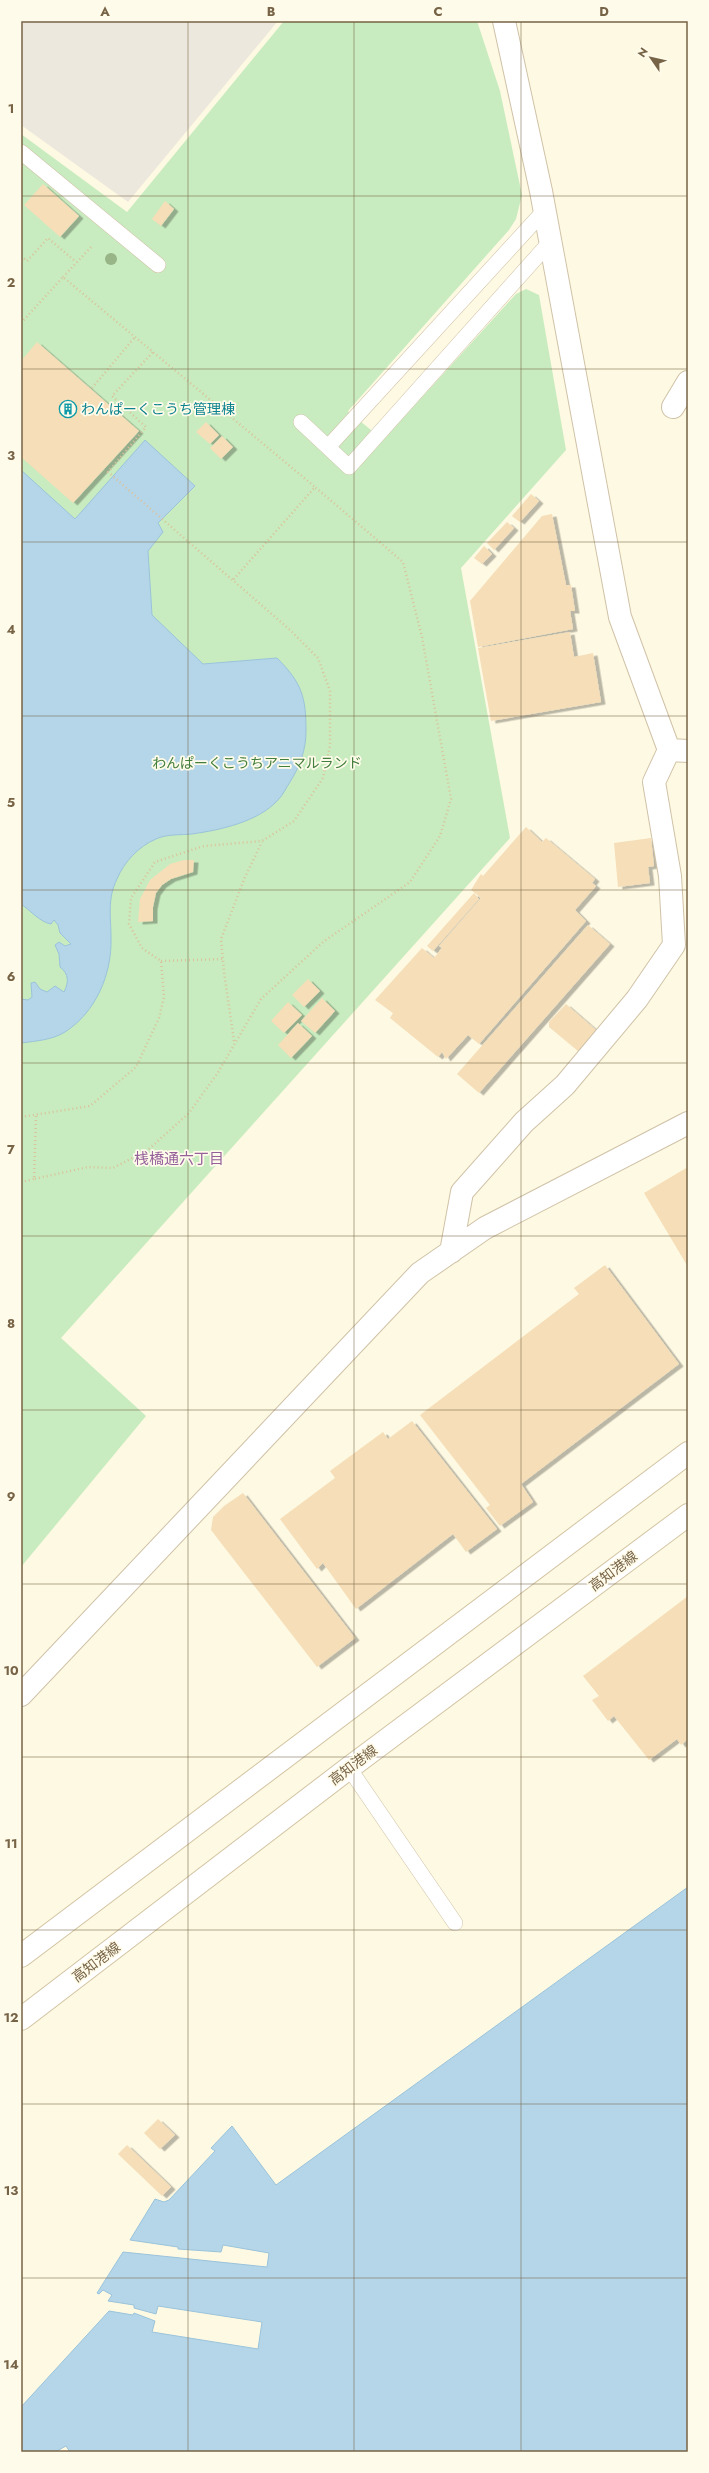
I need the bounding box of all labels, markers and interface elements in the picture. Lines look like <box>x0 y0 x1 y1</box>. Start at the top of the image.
text: A <box>99 2 110 21</box>
text: B <box>267 2 276 21</box>
text: C <box>433 2 443 21</box>
text: D <box>599 2 609 21</box>
north arrow <box>631 38 671 78</box>
text: N <box>634 44 652 61</box>
text: 1 <box>8 99 14 118</box>
text: 2 <box>7 273 15 292</box>
building icon: わんぱーくこうち管理棟 <box>58 399 78 419</box>
place label: わんぱーくこうち管理棟 <box>81 399 235 419</box>
text: 3 <box>7 446 15 465</box>
text: 4 <box>6 620 16 639</box>
park label: わんぱーくこうちアニマルランド <box>152 753 362 773</box>
text: 5 <box>7 793 15 812</box>
text: 6 <box>7 967 16 986</box>
text: 7 <box>7 1140 15 1159</box>
district label: 桟橋通六丁目 <box>134 1148 224 1170</box>
text: 8 <box>7 1314 15 1333</box>
text: 9 <box>7 1487 16 1506</box>
street label: 高知港線 <box>585 1546 641 1596</box>
text: 10 <box>3 1661 19 1680</box>
street label: 高知港線 <box>325 1740 381 1790</box>
text: 11 <box>4 1834 18 1853</box>
street label: 高知港線 <box>68 1937 124 1987</box>
text: 12 <box>3 2008 19 2027</box>
text: 13 <box>4 2181 18 2200</box>
text: 14 <box>3 2355 19 2374</box>

